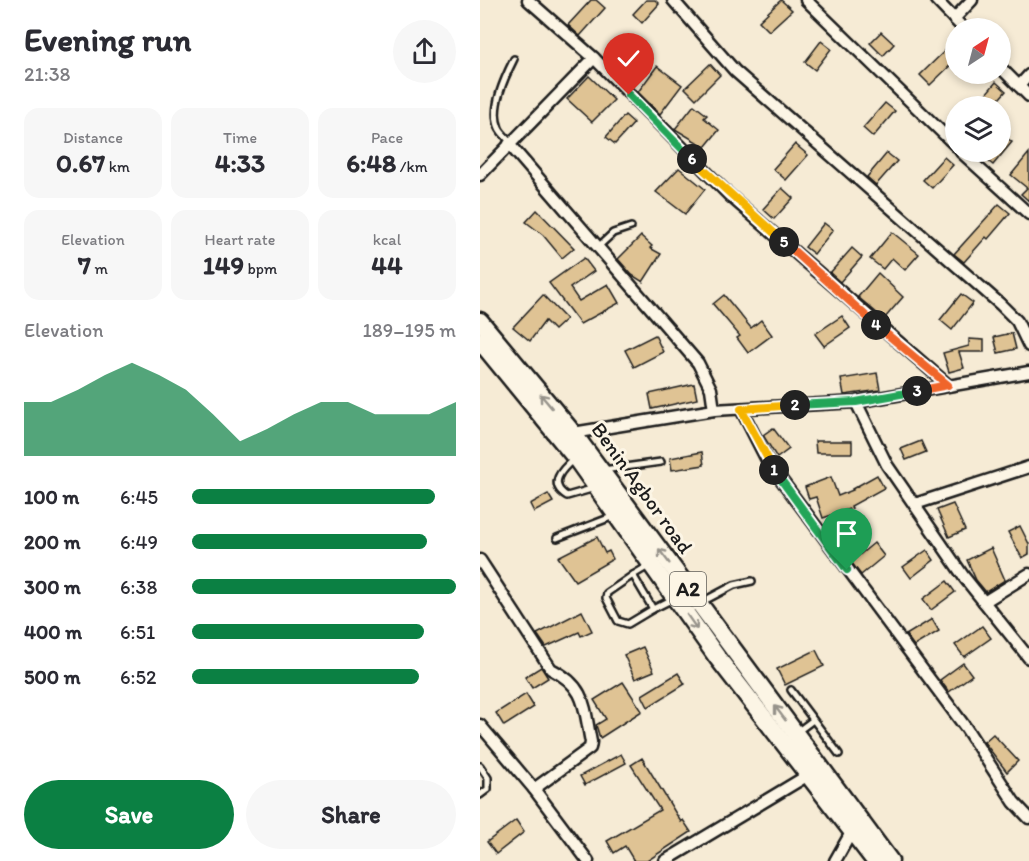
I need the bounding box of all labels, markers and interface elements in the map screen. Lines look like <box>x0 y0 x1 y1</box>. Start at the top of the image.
north arrow <box>945 18 1011 84</box>
map controls <box>945 18 1011 162</box>
text: Evening run <box>24 20 191 59</box>
button: share <box>393 20 456 83</box>
pin <box>603 33 654 95</box>
icon: check <box>612 42 645 75</box>
text: 21:38 <box>24 62 71 86</box>
button: layers <box>945 96 1011 162</box>
text: Distance <box>63 128 123 147</box>
text: Time <box>223 128 257 147</box>
text: Pace <box>371 128 403 147</box>
pin: 6 <box>677 144 707 174</box>
text: 0.67 <box>56 147 105 179</box>
text: 4:33 <box>215 147 265 179</box>
text: 6:48 <box>346 147 396 179</box>
text: 6 <box>688 149 696 168</box>
text: km <box>105 157 130 176</box>
text: /km <box>396 157 428 176</box>
pin: 5 <box>769 227 799 257</box>
text: Elevation <box>61 230 125 249</box>
text: Heart rate <box>205 230 275 249</box>
text: kcal <box>373 230 401 249</box>
text: 5 <box>780 232 788 251</box>
text: 7 <box>78 249 91 281</box>
text: 149 <box>203 249 244 281</box>
text: 44 <box>371 249 403 281</box>
text: m <box>91 259 108 278</box>
text: bpm <box>244 259 277 278</box>
pin: 4 <box>861 310 891 340</box>
text: 4 <box>871 315 881 334</box>
text: Elevation <box>24 318 103 342</box>
text: 189–195 m <box>363 318 456 342</box>
pin: 3 <box>902 376 932 406</box>
text: 3 <box>913 381 921 400</box>
pin: 2 <box>780 390 810 420</box>
one-way arrow <box>539 394 553 409</box>
text: 2 <box>791 395 799 414</box>
street label: Benin Agbor road <box>586 417 699 559</box>
pin: 1 <box>759 455 789 485</box>
text: 1 <box>770 460 778 479</box>
text: 100 m <box>24 485 79 509</box>
text: 6:45 <box>120 485 158 509</box>
pin <box>821 508 872 570</box>
icon: arrive <box>830 517 863 550</box>
text: 200 m <box>24 530 80 554</box>
text: 6:49 <box>120 530 158 554</box>
one-way arrow <box>657 549 670 565</box>
road number: A2 <box>670 572 706 606</box>
text: 300 m <box>24 575 81 599</box>
text: 6:38 <box>120 575 157 599</box>
one-way arrow <box>686 613 698 629</box>
text: 400 m <box>24 620 82 644</box>
text: 6:51 <box>120 620 155 644</box>
text: 500 m <box>24 665 80 689</box>
text: 6:52 <box>120 665 157 689</box>
one-way arrow <box>774 705 786 721</box>
button: Save <box>24 780 234 849</box>
button: Share <box>246 780 456 849</box>

